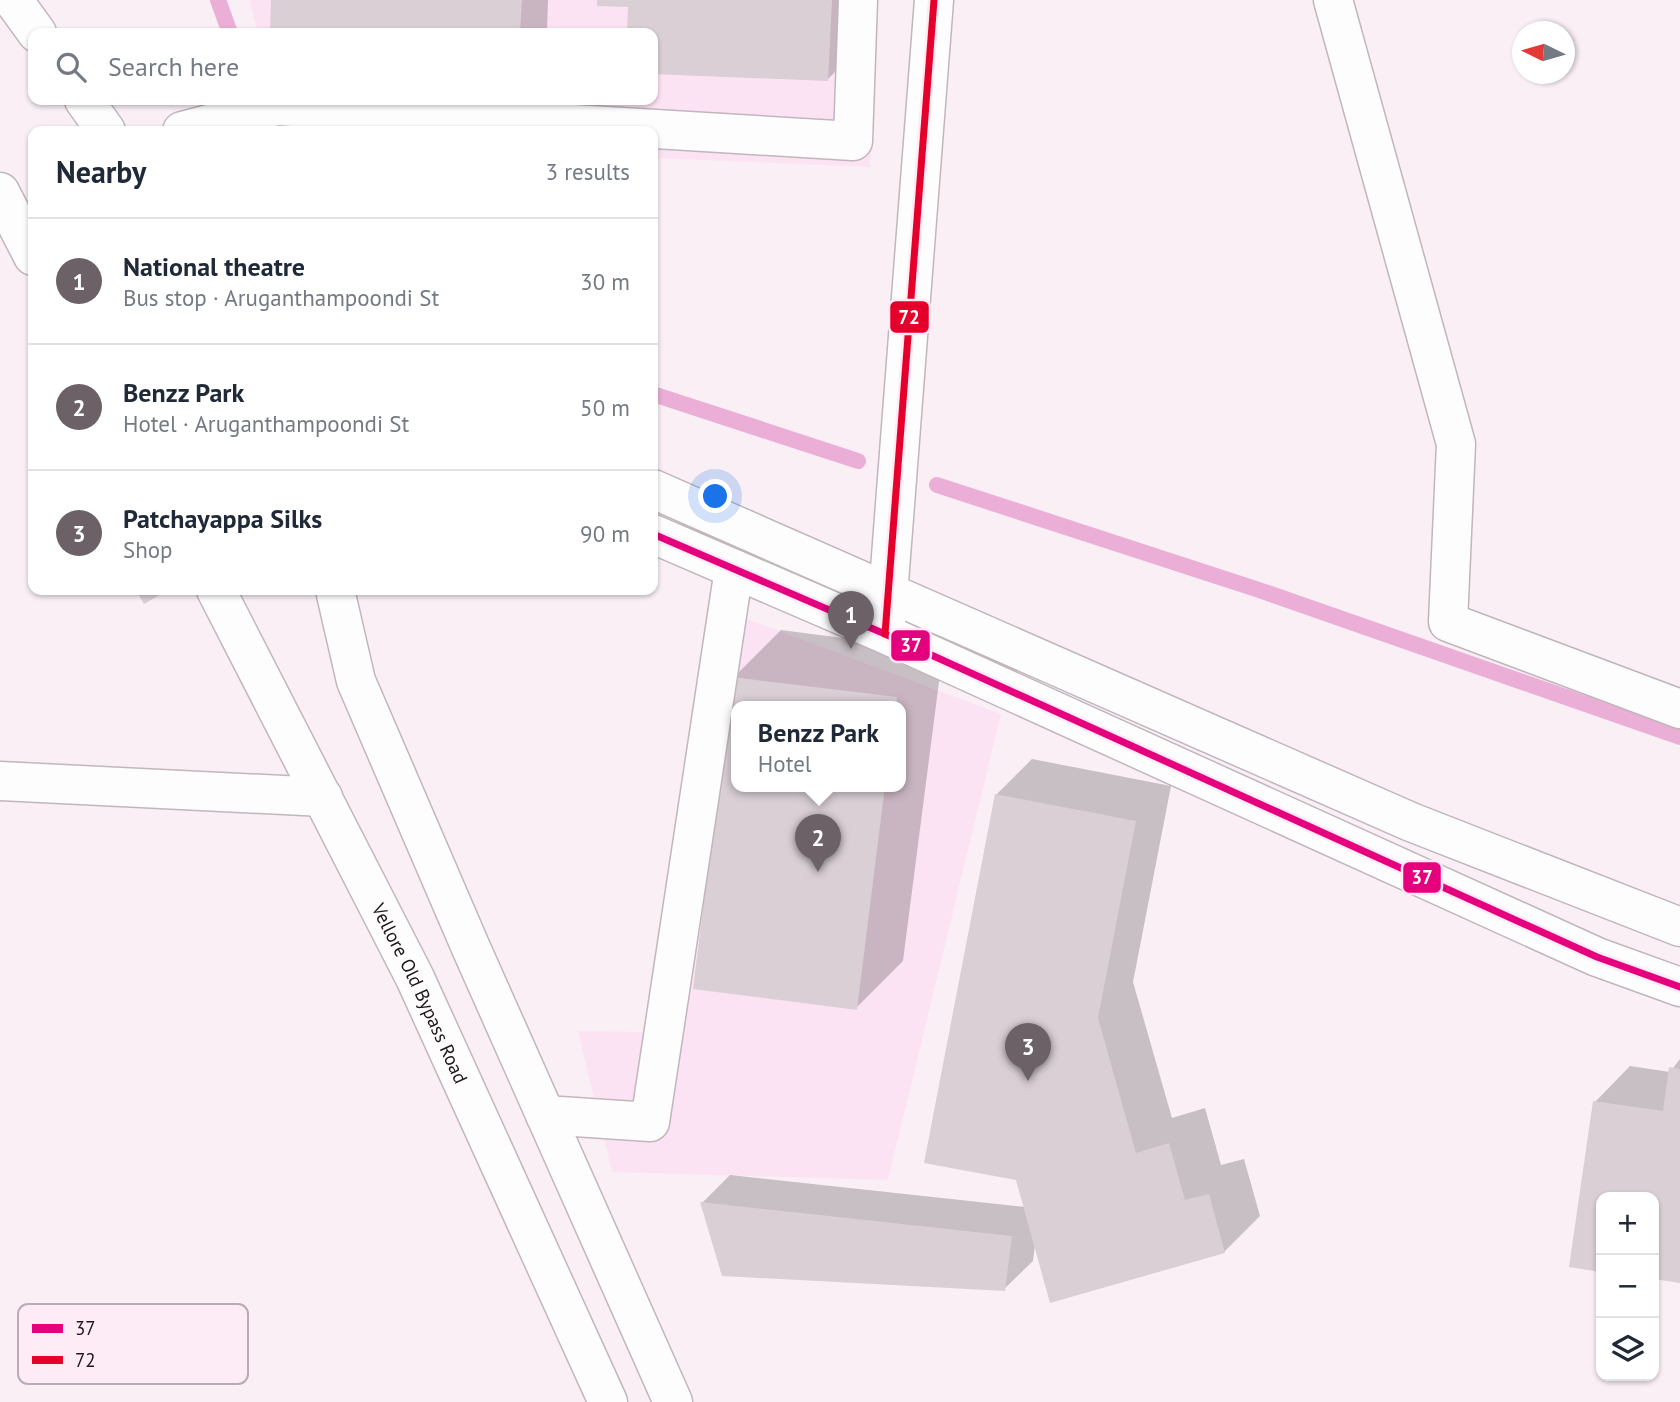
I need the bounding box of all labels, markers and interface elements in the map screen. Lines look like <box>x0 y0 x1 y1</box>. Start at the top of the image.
north arrow <box>1512 21 1575 84</box>
search box <box>28 28 658 105</box>
icon: search <box>52 48 90 86</box>
text: Search here <box>108 50 239 83</box>
text: Nearby <box>56 152 146 191</box>
text: 3 results <box>546 157 630 186</box>
text: National theatre <box>123 250 305 283</box>
text: 1 <box>72 267 86 296</box>
text: 30 m <box>580 267 630 296</box>
text: Bus stop · Aruganthampoondi St <box>123 283 439 312</box>
line badge: 72 <box>889 300 930 334</box>
text: 72 <box>898 305 920 329</box>
text: Benzz Park <box>123 376 244 409</box>
text: 2 <box>72 393 86 422</box>
text: 50 m <box>580 393 630 422</box>
text: Hotel · Aruganthampoondi St <box>123 409 409 438</box>
your location <box>698 479 732 513</box>
text: Patchayappa Silks <box>123 502 322 535</box>
text: 3 <box>72 519 86 548</box>
text: 90 m <box>580 519 630 548</box>
text: Shop <box>123 535 173 564</box>
pin: 1 <box>828 591 874 649</box>
line badge: 37 <box>890 629 931 662</box>
text: 37 <box>900 633 922 657</box>
popup <box>731 701 906 792</box>
text: Benzz Park <box>758 716 879 749</box>
text: Hotel <box>758 749 812 778</box>
pin: 2 <box>795 814 841 872</box>
line badge: 37 <box>1402 861 1442 894</box>
text: 37 <box>1411 865 1433 889</box>
street label: Vellore Old Bypass Road <box>366 898 473 1087</box>
pin: 3 <box>1005 1023 1051 1081</box>
map controls <box>1596 1192 1659 1381</box>
button: + <box>1596 1192 1659 1255</box>
button: − <box>1596 1255 1659 1318</box>
legend <box>18 1304 248 1384</box>
text: 37 <box>75 1316 96 1340</box>
button: layers <box>1596 1318 1659 1381</box>
text: 72 <box>75 1348 96 1372</box>

